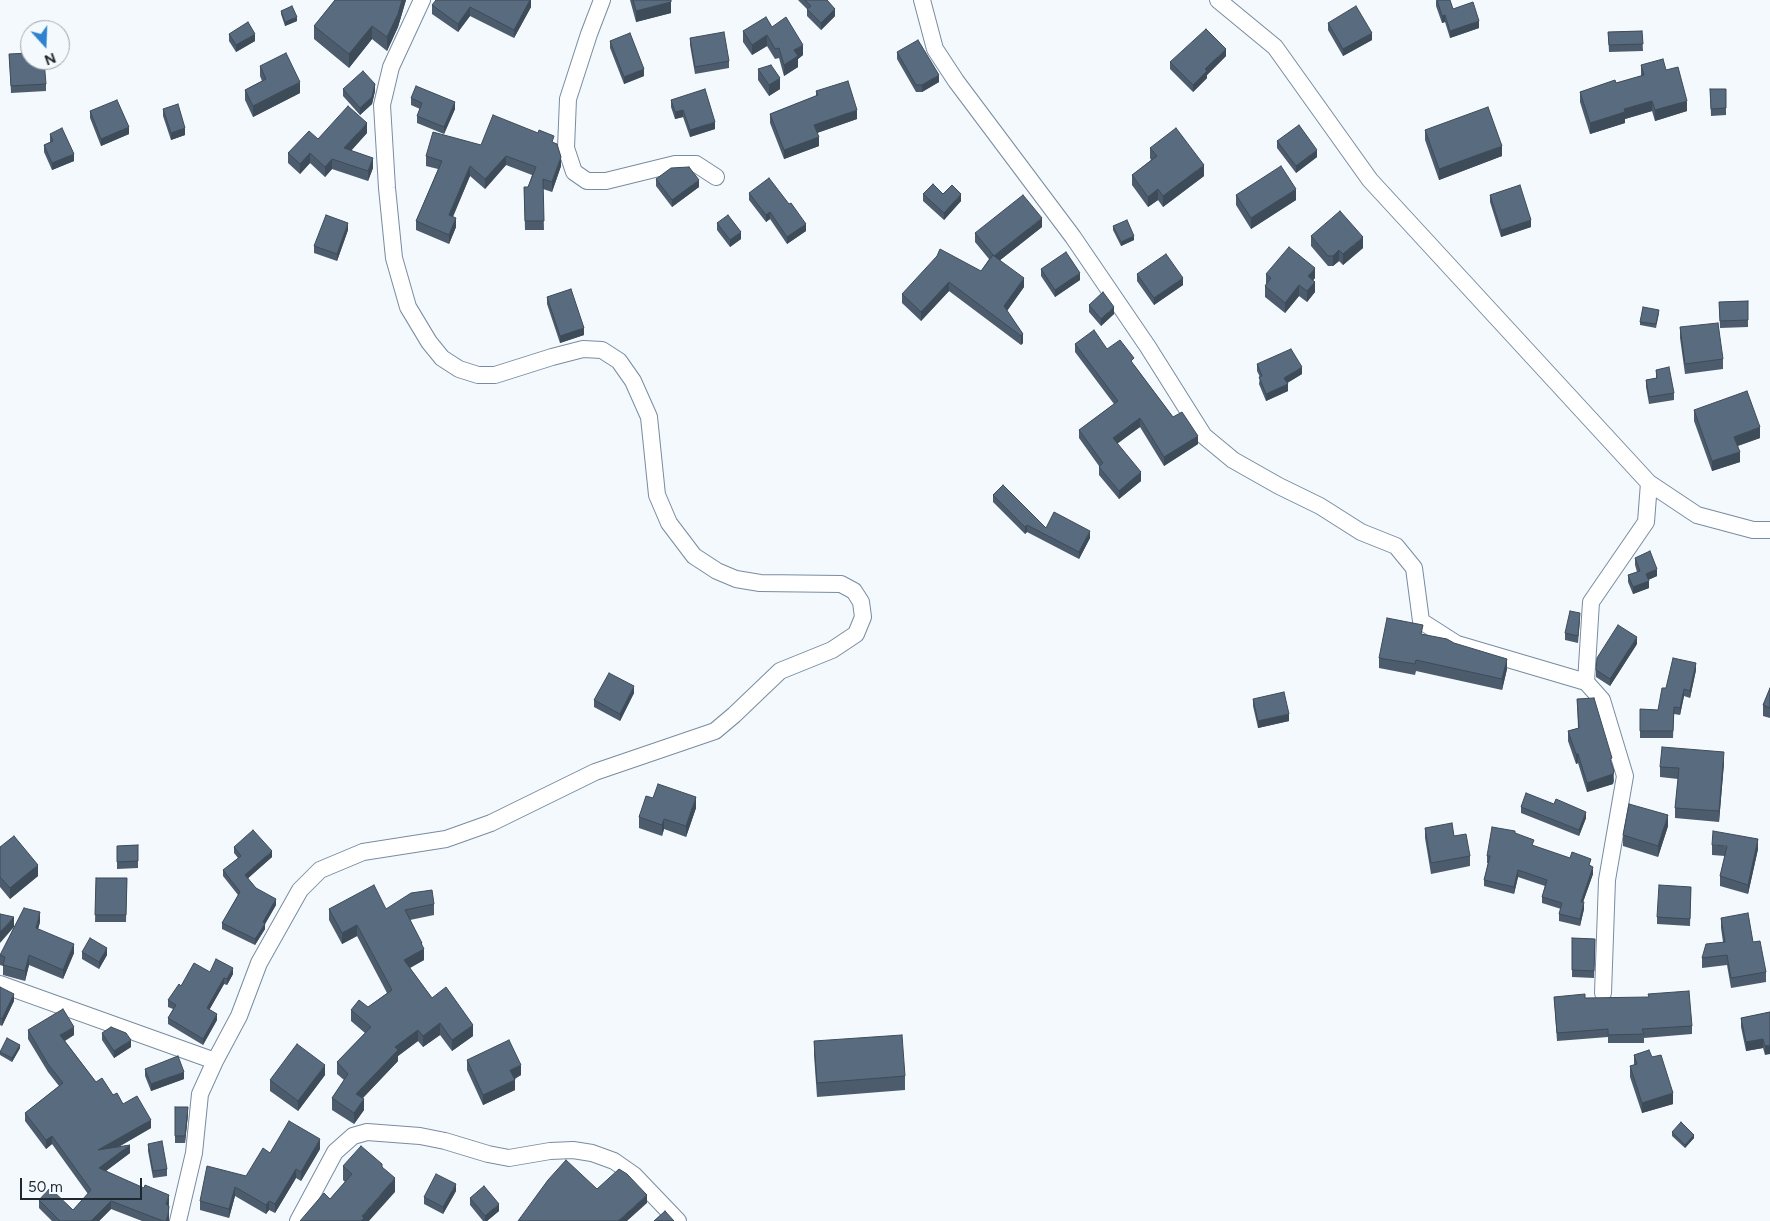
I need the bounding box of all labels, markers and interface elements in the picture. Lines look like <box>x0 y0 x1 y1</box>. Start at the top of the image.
north arrow <box>20 20 70 70</box>
text: N <box>42 49 58 68</box>
scale bar <box>22 1168 145 1200</box>
text: 50 m <box>28 1178 63 1196</box>

